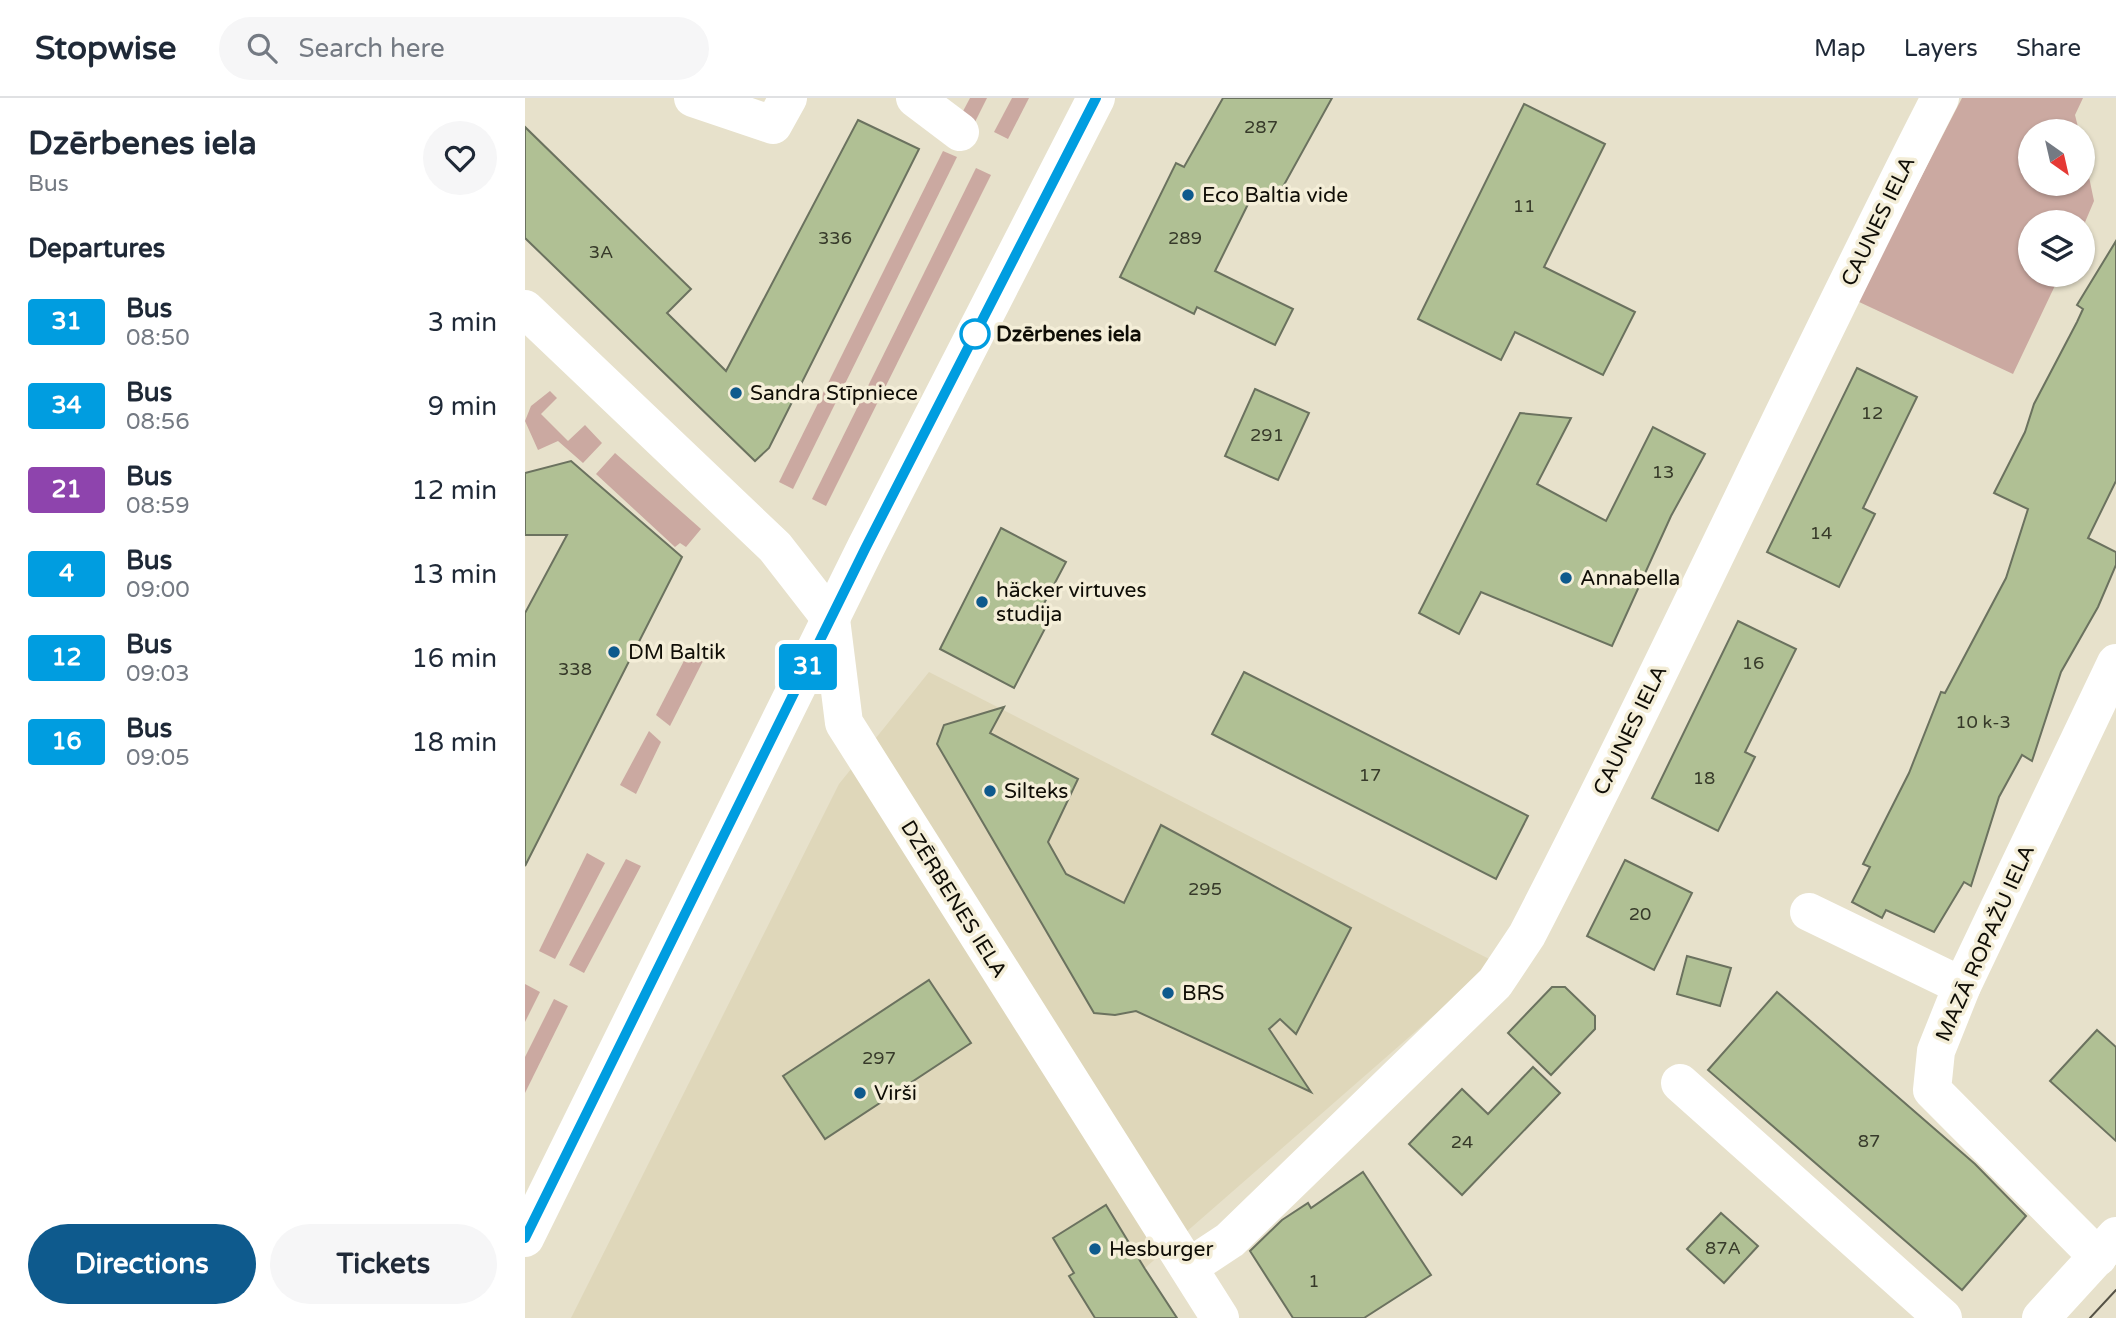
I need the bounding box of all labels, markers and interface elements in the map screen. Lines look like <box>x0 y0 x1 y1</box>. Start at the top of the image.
search box <box>219 17 709 80</box>
text: Stopwise <box>35 29 177 68</box>
icon: search <box>243 29 281 67</box>
text: Search here <box>299 33 445 64</box>
text: Map <box>1814 34 1866 63</box>
text: Layers <box>1904 34 1978 63</box>
text: Share <box>2016 34 2081 63</box>
house number: 287 <box>1244 116 1278 138</box>
north arrow <box>2018 119 2095 196</box>
map controls <box>2018 119 2095 287</box>
button: heart <box>423 121 497 195</box>
text: Dzērbenes iela <box>28 124 257 163</box>
street label: CAUNES IELA <box>1836 152 1921 290</box>
text: Bus <box>28 170 69 198</box>
place label: Eco Baltia vide <box>1202 183 1348 208</box>
marker: Eco Baltia vide <box>1180 187 1196 203</box>
house number: 11 <box>1513 195 1535 217</box>
button: layers <box>2018 210 2095 287</box>
house number: 336 <box>818 227 852 249</box>
house number: 289 <box>1168 227 1202 249</box>
text: Departures <box>28 233 165 264</box>
house number: 3A <box>589 241 613 263</box>
text: Bus <box>126 293 172 324</box>
text: 31 <box>51 307 82 336</box>
text: 3 min <box>428 307 497 338</box>
marker: Dzērbenes iela <box>960 319 990 349</box>
place label: Dzērbenes iela <box>996 322 1142 347</box>
text: 08:50 <box>126 324 190 352</box>
text: Bus <box>126 377 172 408</box>
place label: Sandra Stīpniece <box>750 381 918 406</box>
marker: Sandra Stīpniece <box>728 385 744 401</box>
text: 34 <box>51 391 82 420</box>
text: 9 min <box>428 391 497 422</box>
house number: 12 <box>1861 402 1883 424</box>
text: 08:56 <box>126 408 190 436</box>
house number: 291 <box>1250 424 1284 446</box>
text: Bus <box>126 461 172 492</box>
house number: 13 <box>1652 461 1674 483</box>
text: 21 <box>51 475 82 504</box>
text: 12 min <box>411 475 497 506</box>
text: 08:59 <box>126 492 190 520</box>
house number: 14 <box>1810 522 1832 544</box>
text: Bus <box>126 545 172 576</box>
text: 4 <box>59 559 74 588</box>
text: 13 min <box>411 559 497 590</box>
place label: Annabella <box>1580 566 1680 591</box>
marker: Annabella <box>1558 570 1574 586</box>
text: 09:00 <box>126 576 190 604</box>
place label: häcker virtuves studija <box>996 578 1147 627</box>
marker: häcker virtuves studija <box>974 594 990 610</box>
text: Bus <box>126 629 172 660</box>
place label: DM Baltik <box>628 640 726 665</box>
text: 12 <box>51 643 82 672</box>
text: 16 min <box>411 643 497 674</box>
marker: DM Baltik <box>606 644 622 660</box>
line badge: 31 <box>777 644 839 690</box>
text: 31 <box>793 652 823 681</box>
house number: 16 <box>1742 652 1764 674</box>
house number: 338 <box>558 658 592 680</box>
text: 09:03 <box>126 660 190 688</box>
street label: CAUNES IELA <box>1588 661 1673 799</box>
house number: 10 k-3 <box>1955 711 2011 733</box>
text: Bus <box>126 713 172 744</box>
text: 16 <box>51 727 82 756</box>
text: 18 min <box>411 727 497 758</box>
text: 09:05 <box>126 744 190 772</box>
house number: 17 <box>1359 764 1381 786</box>
house number: 18 <box>1693 767 1715 789</box>
place label: Silteks <box>1004 779 1068 804</box>
marker: Silteks <box>982 783 998 799</box>
street label: DZĒRBENES IELA <box>895 816 1012 983</box>
street label: MAZĀ ROPAŽU IELA <box>1931 841 2040 1046</box>
house number: 295 <box>1188 878 1222 900</box>
house number: 20 <box>1629 903 1651 925</box>
place label: BRS <box>1182 981 1225 1006</box>
marker: BRS <box>1160 985 1176 1001</box>
house number: 297 <box>862 1047 896 1069</box>
place label: Virši <box>874 1081 917 1106</box>
marker: Virši <box>852 1085 868 1101</box>
house number: 87 <box>1858 1130 1880 1152</box>
house number: 24 <box>1451 1131 1473 1153</box>
button: Directions <box>28 1224 256 1304</box>
button: Tickets <box>270 1224 497 1304</box>
place label: Hesburger <box>1109 1237 1213 1262</box>
house number: 87A <box>1705 1237 1741 1259</box>
marker: Hesburger <box>1087 1241 1103 1257</box>
house number: 1 <box>1308 1270 1320 1292</box>

